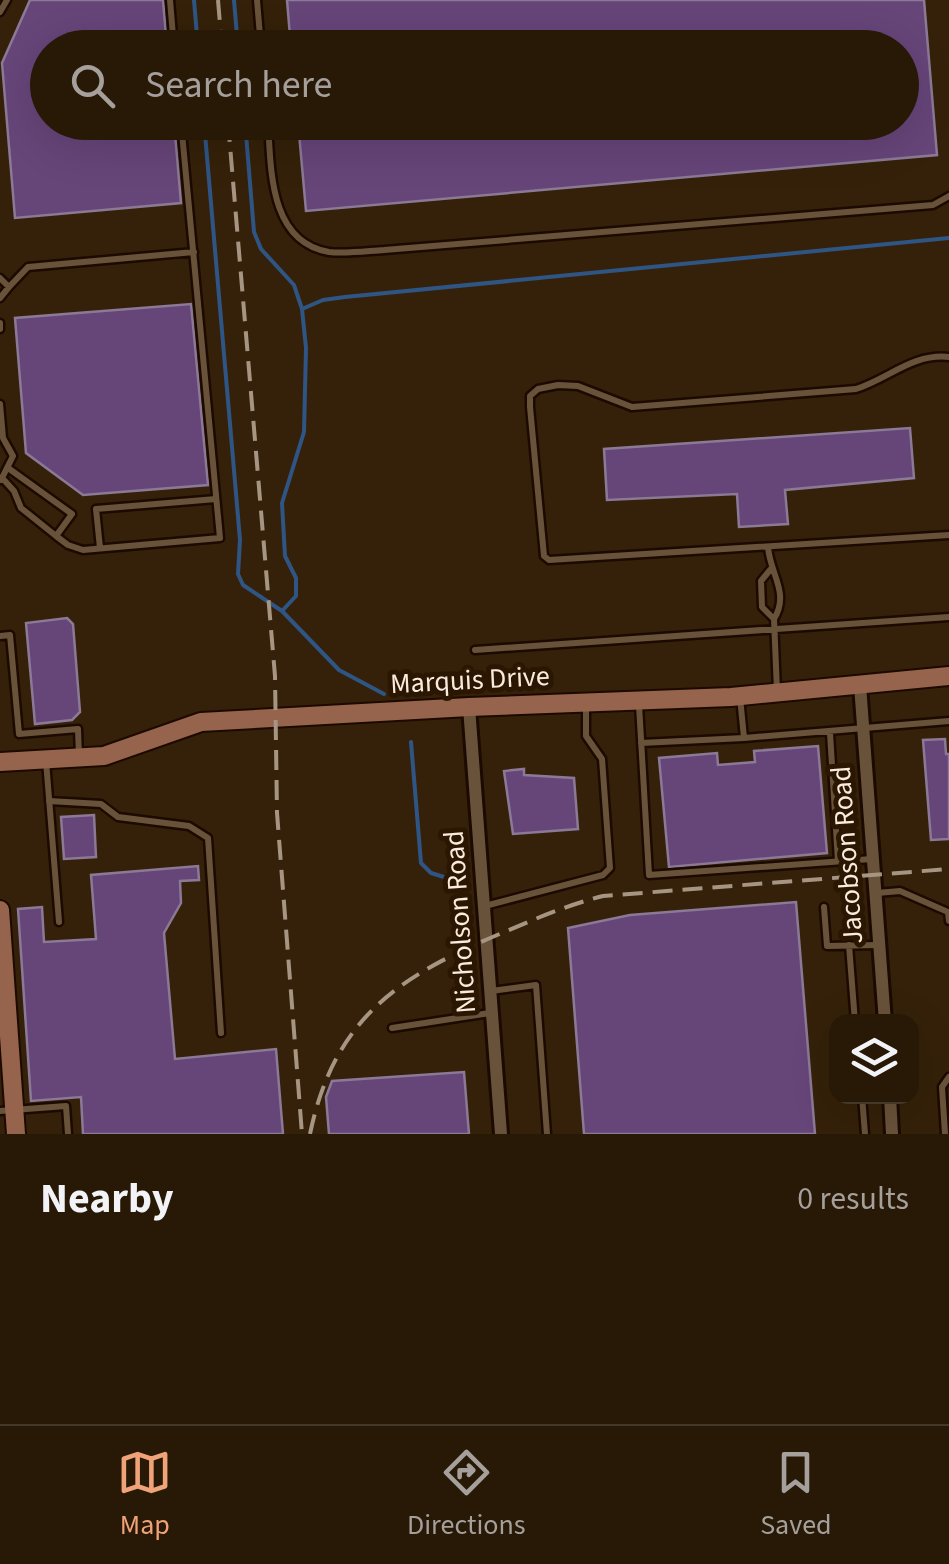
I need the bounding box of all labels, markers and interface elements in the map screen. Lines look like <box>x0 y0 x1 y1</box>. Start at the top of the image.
search box <box>30 30 919 140</box>
icon: search <box>65 58 120 113</box>
text: Search here <box>145 58 332 112</box>
street label: Marquis Drive <box>389 656 551 704</box>
street label: Jacobson Road <box>821 765 873 945</box>
street label: Nicholson Road <box>434 829 486 1015</box>
map controls <box>829 1014 919 1104</box>
button: layers <box>829 1014 919 1104</box>
text: Nearby <box>40 1169 174 1229</box>
text: 0 results <box>797 1176 909 1222</box>
tab: Map <box>117 1445 172 1545</box>
tab: Directions <box>407 1445 526 1545</box>
tab: Saved <box>760 1445 832 1545</box>

